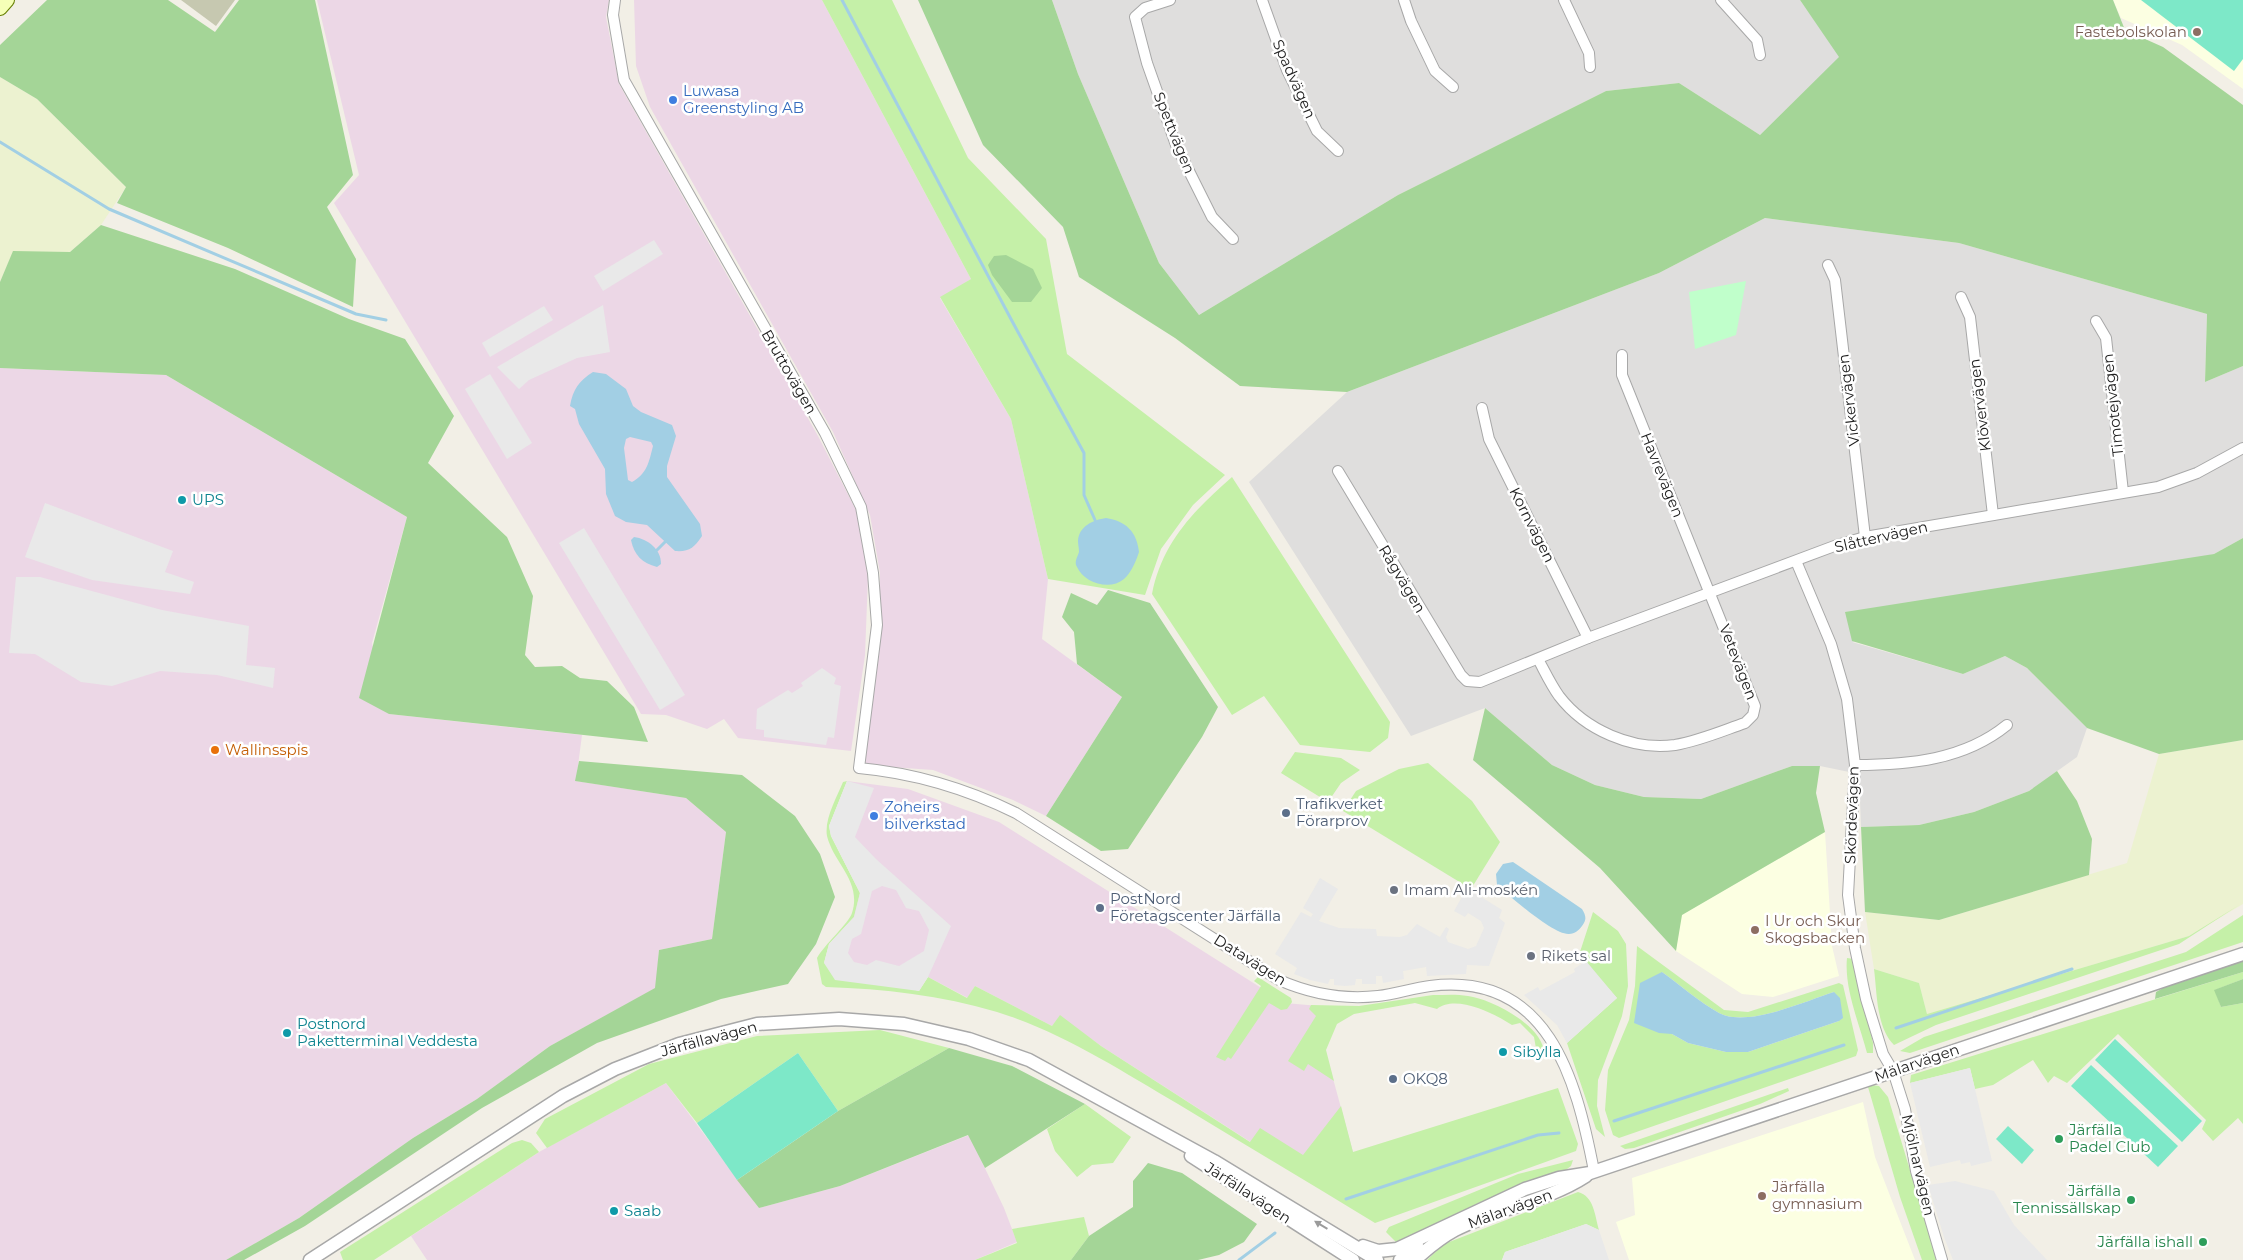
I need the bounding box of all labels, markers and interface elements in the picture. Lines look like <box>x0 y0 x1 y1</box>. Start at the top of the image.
place label: Fastebolskolan <box>2075 22 2187 41</box>
marker: Fastebolskolan <box>2191 26 2203 38</box>
street label: Spadvägen <box>1269 36 1320 121</box>
place label: Luwasa Greenstyling AB <box>683 81 804 117</box>
street label: Spettvägen <box>1149 89 1199 176</box>
marker: Luwasa Greenstyling AB <box>667 94 679 106</box>
street label: Bruttovägen <box>758 326 821 417</box>
street label: Vickervägen <box>1833 353 1864 447</box>
street label: Timotejvägen <box>2098 353 2127 457</box>
street label: Klövervägen <box>1964 358 1995 452</box>
street label: Havrevägen <box>1637 430 1688 520</box>
street label: Kornvägen <box>1505 484 1559 566</box>
place label: UPS <box>192 490 224 509</box>
marker: UPS <box>176 494 188 506</box>
street label: Slåttervägen <box>1832 517 1929 556</box>
street label: Rågvägen <box>1375 541 1430 616</box>
street label: Vetevägen <box>1715 621 1762 702</box>
place label: Wallinsspis <box>225 740 308 759</box>
marker: Wallinsspis <box>209 744 221 756</box>
street label: Skördevägen <box>1840 766 1863 864</box>
place label: Trafikverket Förarprov <box>1296 794 1383 830</box>
place label: Zoheirs bilverkstad <box>884 797 966 833</box>
marker: Trafikverket Förarprov <box>1280 807 1292 819</box>
marker: Zoheirs bilverkstad <box>868 810 880 822</box>
place label: Imam Ali-moskén <box>1404 880 1538 899</box>
marker: Imam Ali-moskén <box>1388 884 1400 896</box>
place label: PostNord Företagscenter Järfälla <box>1110 889 1281 925</box>
marker: PostNord Företagscenter Järfälla <box>1094 902 1106 914</box>
place label: I Ur och Skur Skogsbacken <box>1765 911 1865 947</box>
marker: I Ur och Skur Skogsbacken <box>1749 924 1761 936</box>
street label: Datavägen <box>1211 930 1290 989</box>
place label: Rikets sal <box>1541 946 1611 965</box>
marker: Rikets sal <box>1525 950 1537 962</box>
place label: Postnord Paketterminal Veddesta <box>297 1014 478 1050</box>
street label: Järfällavägen <box>658 1017 759 1061</box>
marker: Postnord Paketterminal Veddesta <box>281 1027 293 1039</box>
street label: Mälarvägen <box>1872 1039 1962 1086</box>
place label: Sibylla <box>1513 1042 1561 1061</box>
marker: Sibylla <box>1497 1046 1509 1058</box>
place label: OKQ8 <box>1403 1069 1448 1088</box>
marker: OKQ8 <box>1387 1073 1399 1085</box>
street label: Mjölnarvägen <box>1898 1112 1939 1217</box>
place label: Järfälla Padel Club <box>2068 1120 2151 1156</box>
marker: Järfälla Padel Club <box>2053 1133 2065 1145</box>
street label: Järfällavägen <box>1201 1157 1295 1228</box>
place label: Järfälla gymnasium <box>1771 1177 1863 1213</box>
place label: Järfälla Tennissällskap <box>2013 1181 2121 1217</box>
street label: Mälarvägen <box>1465 1184 1555 1233</box>
marker: Järfälla gymnasium <box>1756 1190 1768 1202</box>
marker: Järfälla Tennissällskap <box>2125 1194 2137 1206</box>
place label: Saab <box>624 1201 661 1220</box>
marker: Saab <box>608 1205 620 1217</box>
one-way arrow <box>1314 1221 1328 1230</box>
place label: Järfälla ishall <box>2097 1232 2193 1251</box>
marker: Järfälla ishall <box>2197 1236 2209 1248</box>

